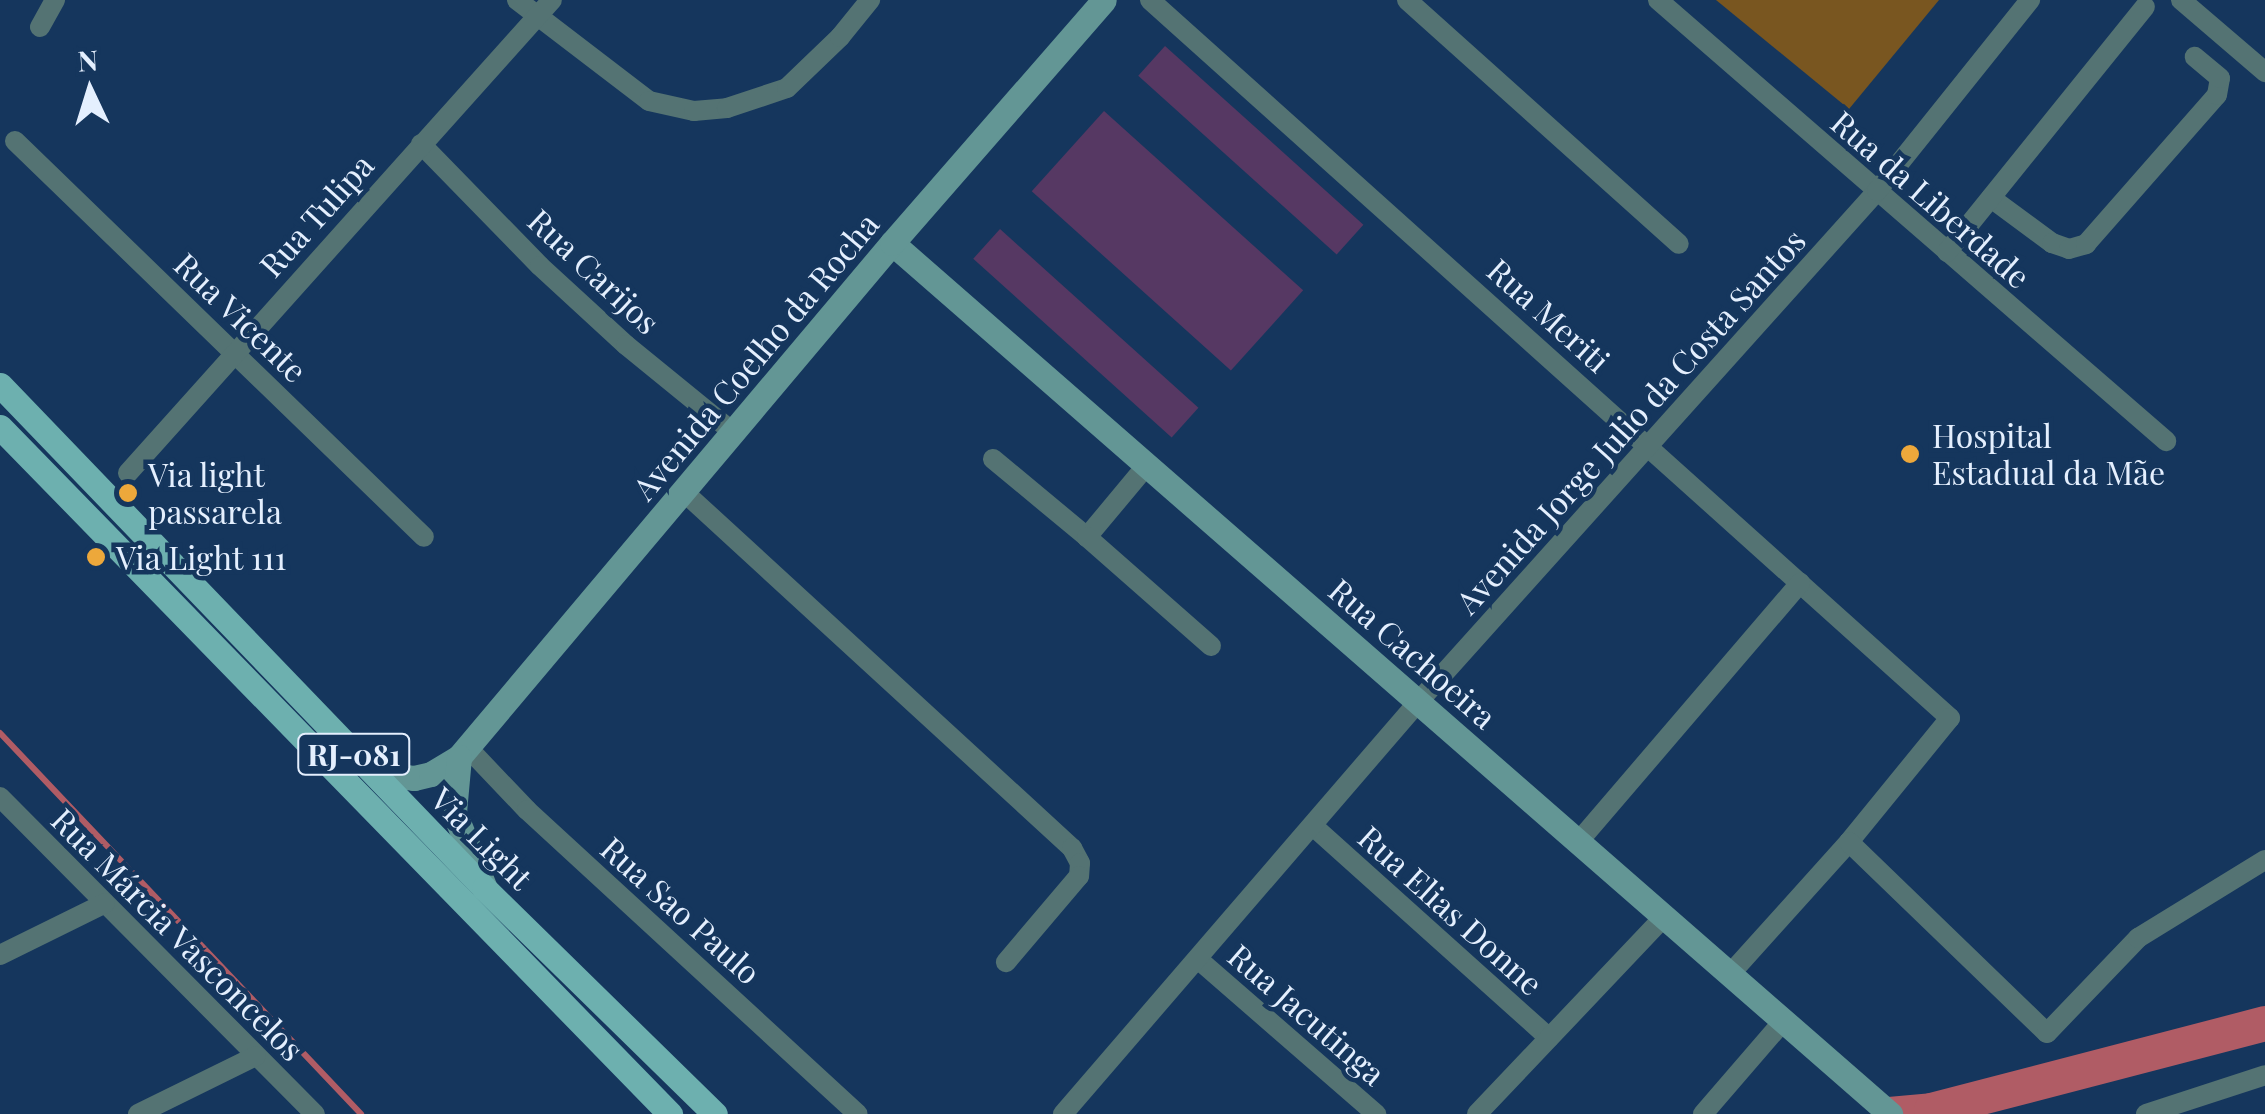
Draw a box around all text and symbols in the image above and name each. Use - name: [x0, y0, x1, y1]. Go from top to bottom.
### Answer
- north arrow: [40, 40, 140, 140]
- text: N: [76, 40, 99, 79]
- street label: Rua da Liberdade: [1824, 102, 2038, 296]
- street label: Rua Tulipa: [251, 145, 381, 285]
- street label: Rua Carijos: [521, 201, 667, 341]
- street label: Avenida Coelho da Rocha: [624, 205, 886, 507]
- street label: Avenida Jorge Julio da Costa Santos: [1447, 221, 1813, 621]
- street label: Rua Vicente: [166, 244, 316, 390]
- street label: Rua Meriti: [1480, 250, 1618, 380]
- place label: Hospital Estadual da Mãe: [1932, 417, 2166, 492]
- marker: Hospital Estadual da Mãe: [1897, 441, 1923, 467]
- place label: Via light passarela: [148, 456, 282, 531]
- marker: Via light passarela: [117, 482, 139, 504]
- place label: Via Light 111: [116, 538, 287, 576]
- marker: Via Light 111: [85, 546, 107, 568]
- street label: Rua Cachoeira: [1322, 570, 1504, 736]
- road number: RJ-081: [296, 729, 412, 779]
- street label: Via Light: [423, 779, 541, 897]
- street label: Rua Márcia Vasconcelos: [43, 799, 313, 1069]
- street label: Rua Elias Donne: [1351, 817, 1551, 1003]
- street label: Rua Sao Paulo: [593, 828, 769, 992]
- street label: Rua Jacutinga: [1221, 936, 1393, 1092]

